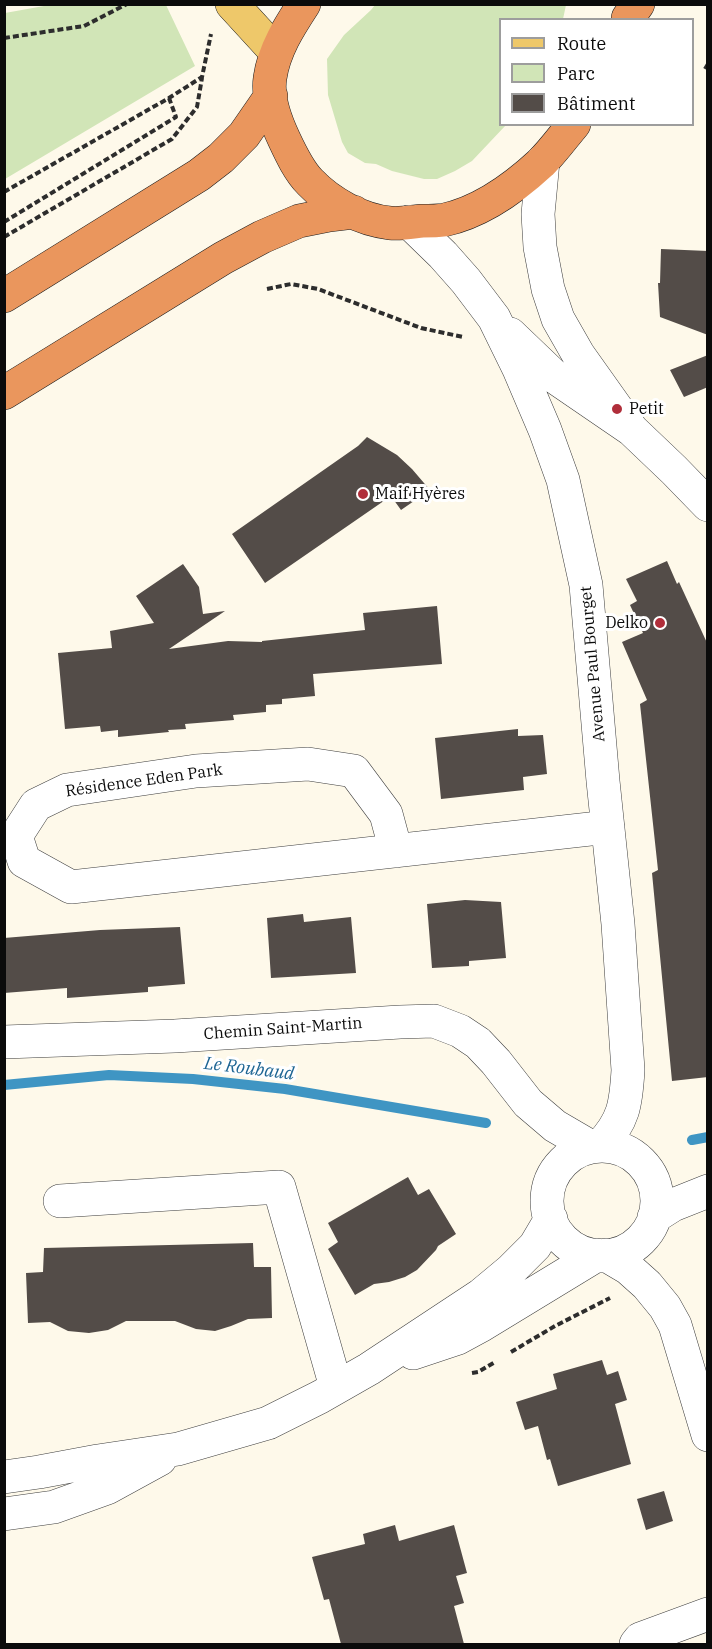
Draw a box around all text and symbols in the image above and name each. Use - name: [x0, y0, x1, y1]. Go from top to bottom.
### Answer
- legend: [499, 18, 694, 126]
- text: Route: [557, 32, 606, 55]
- text: Parc: [557, 62, 595, 85]
- text: Bâtiment: [557, 92, 635, 115]
- place label: Petit: [629, 399, 664, 419]
- marker: Petit: [610, 402, 624, 416]
- place label: Maif Hyères: [375, 484, 465, 504]
- marker: Maif Hyères: [356, 487, 370, 501]
- street label: Avenue Paul Bourget: [577, 585, 609, 743]
- place label: Delko: [605, 613, 648, 633]
- marker: Delko: [653, 616, 667, 630]
- street label: Résidence Eden Park: [64, 760, 224, 802]
- street label: Chemin Saint-Martin: [203, 1014, 363, 1044]
- water label: Le Roubaud: [203, 1053, 295, 1085]

